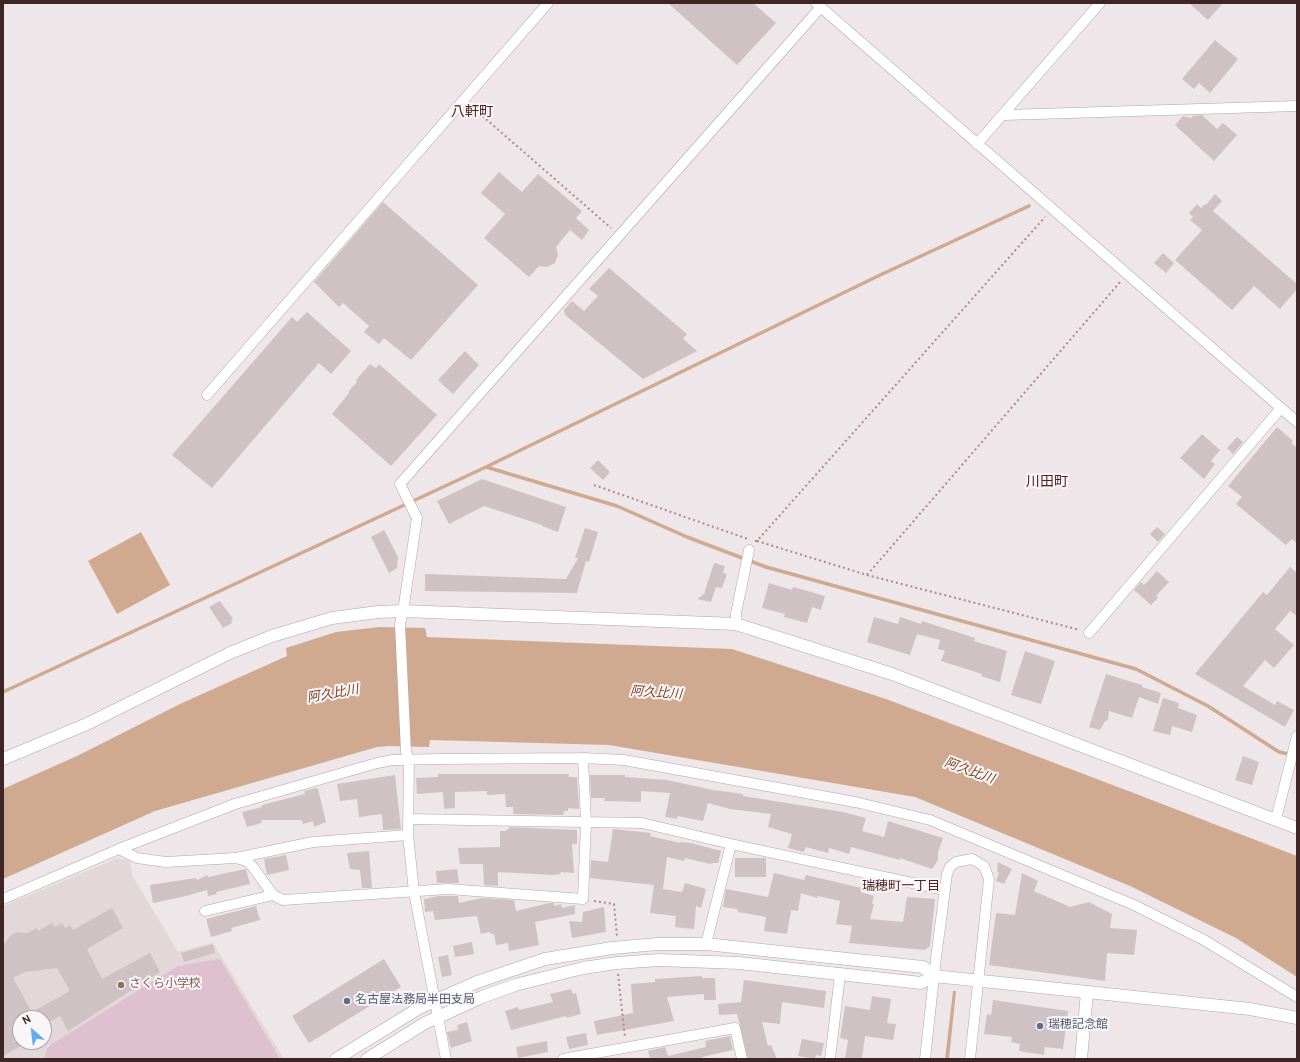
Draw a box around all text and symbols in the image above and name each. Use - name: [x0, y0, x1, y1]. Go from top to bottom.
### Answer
- district label: 八軒町: [451, 105, 493, 121]
- district label: 川田町: [1026, 475, 1068, 491]
- water label: 阿久比川: [306, 683, 360, 707]
- water label: 阿久比川: [630, 684, 682, 704]
- water label: 阿久比川: [942, 756, 996, 788]
- district label: 瑞穂町一丁目: [862, 879, 940, 895]
- place label: さくら小学校: [129, 978, 201, 992]
- marker: さくら小学校: [116, 980, 126, 990]
- place label: 名古屋法務局半田支局: [355, 994, 475, 1008]
- marker: 名古屋法務局半田支局: [342, 996, 352, 1006]
- north arrow: [12, 1010, 52, 1050]
- text: N: [20, 1012, 34, 1028]
- place label: 瑞穂記念館: [1048, 1019, 1108, 1033]
- marker: 瑞穂記念館: [1035, 1021, 1045, 1031]

